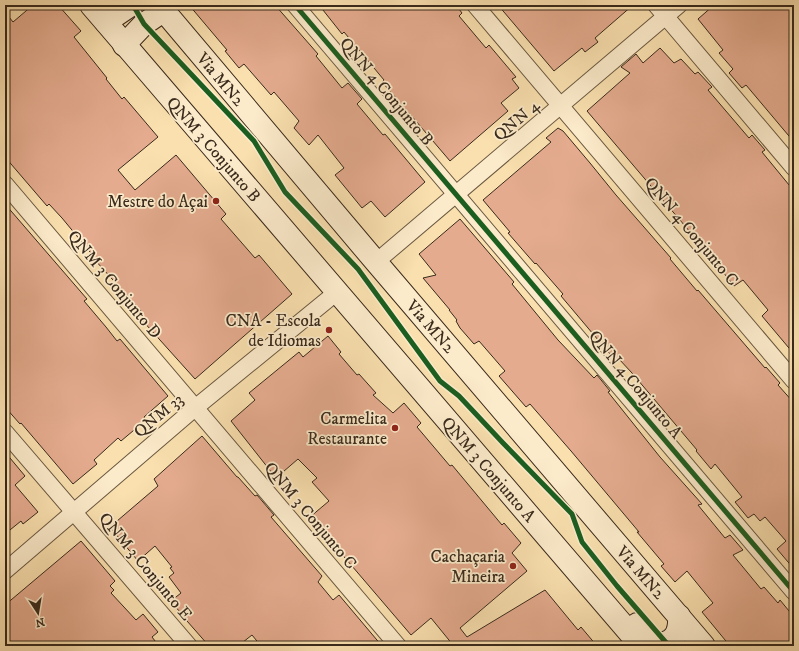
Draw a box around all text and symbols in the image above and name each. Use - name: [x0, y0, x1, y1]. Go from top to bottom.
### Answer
- street label: QNN 4 Conjunto B: [334, 33, 438, 150]
- street label: Via MN2: [191, 47, 250, 112]
- street label: QNM 3 Conjunto B: [161, 92, 265, 207]
- street label: QNN 4: [489, 94, 545, 146]
- street label: QNN 4 Conjunto C: [639, 173, 743, 291]
- place label: Mestre do Açai: [107, 191, 208, 213]
- marker: Mestre do Açai: [211, 196, 221, 206]
- street label: QNM 3 Conjunto D: [62, 226, 166, 343]
- street label: Via MN2: [400, 295, 460, 358]
- place label: CNA - Escola de Idiomas: [226, 310, 322, 352]
- marker: CNA - Escola de Idiomas: [324, 325, 334, 335]
- street label: QNN 4 Conjunto A: [583, 326, 687, 444]
- street label: QNM 33: [129, 389, 188, 443]
- place label: Carmelita Restaurante: [307, 408, 388, 450]
- street label: QNM 3 Conjunto A: [436, 412, 540, 527]
- marker: Carmelita Restaurante: [390, 423, 400, 433]
- street label: QNM 3 Conjunto C: [259, 457, 362, 574]
- street label: QNM 3 Conjunto E: [94, 508, 197, 625]
- street label: Via MN2: [610, 541, 670, 604]
- place label: Cachaçaria Mineira: [431, 546, 506, 588]
- marker: Cachaçaria Mineira: [508, 561, 518, 571]
- north arrow: [18, 593, 58, 633]
- text: N: [34, 614, 46, 630]

